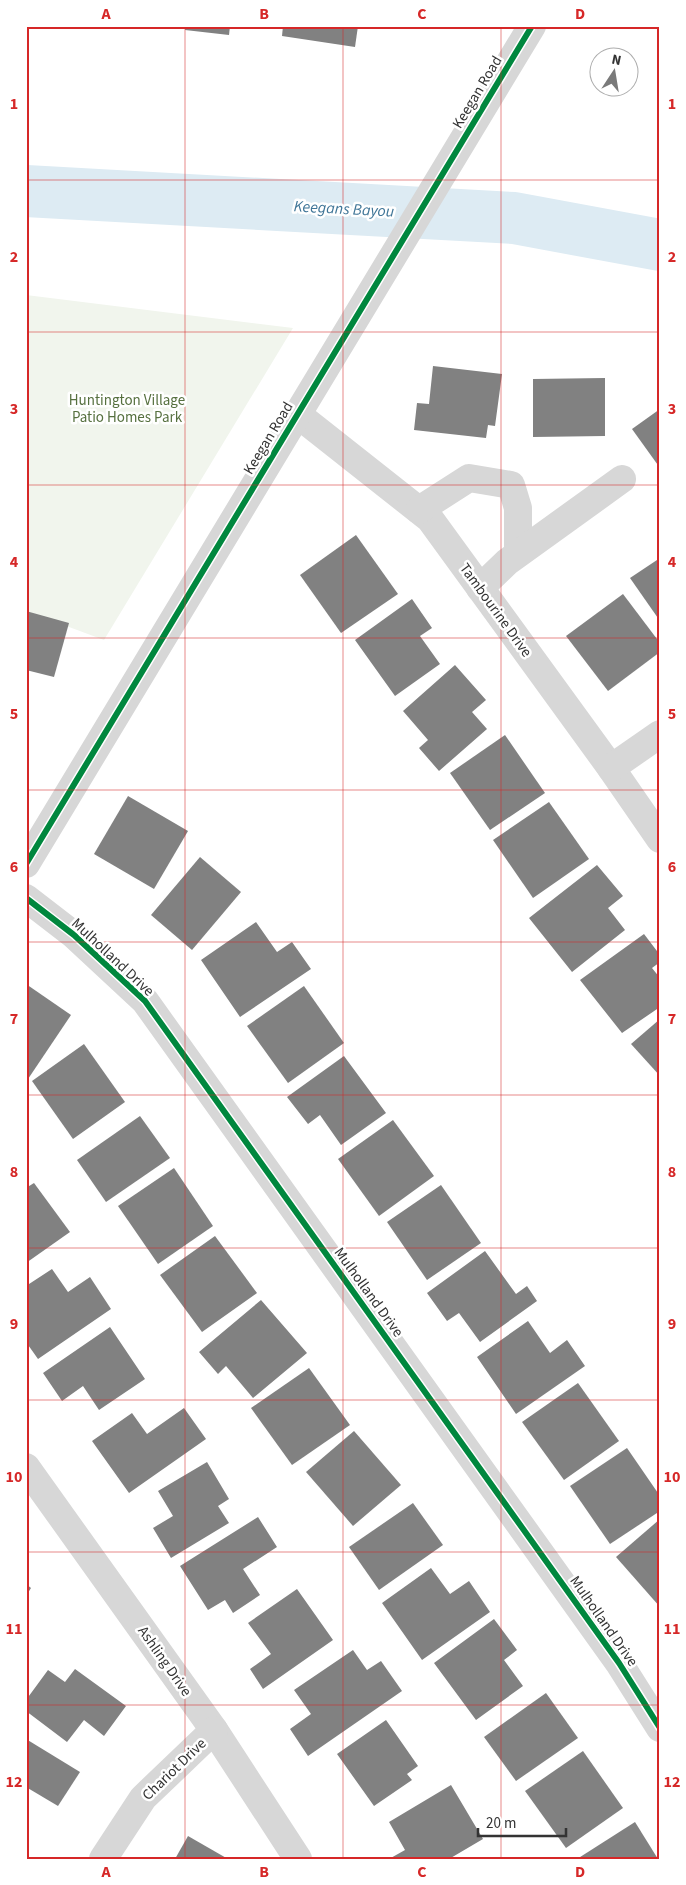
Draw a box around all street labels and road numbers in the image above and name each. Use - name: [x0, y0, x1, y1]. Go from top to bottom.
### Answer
- street label: Keegan Road: [447, 52, 507, 133]
- street label: Keegan Road: [238, 398, 298, 479]
- street label: Tambourine Drive: [454, 559, 537, 662]
- street label: Mulholland Drive: [67, 913, 159, 1001]
- street label: Mulholland Drive: [329, 1243, 408, 1342]
- street label: Mulholland Drive: [564, 1572, 643, 1671]
- street label: Ashling Drive: [133, 1622, 197, 1701]
- street label: Chariot Drive: [138, 1733, 211, 1805]

